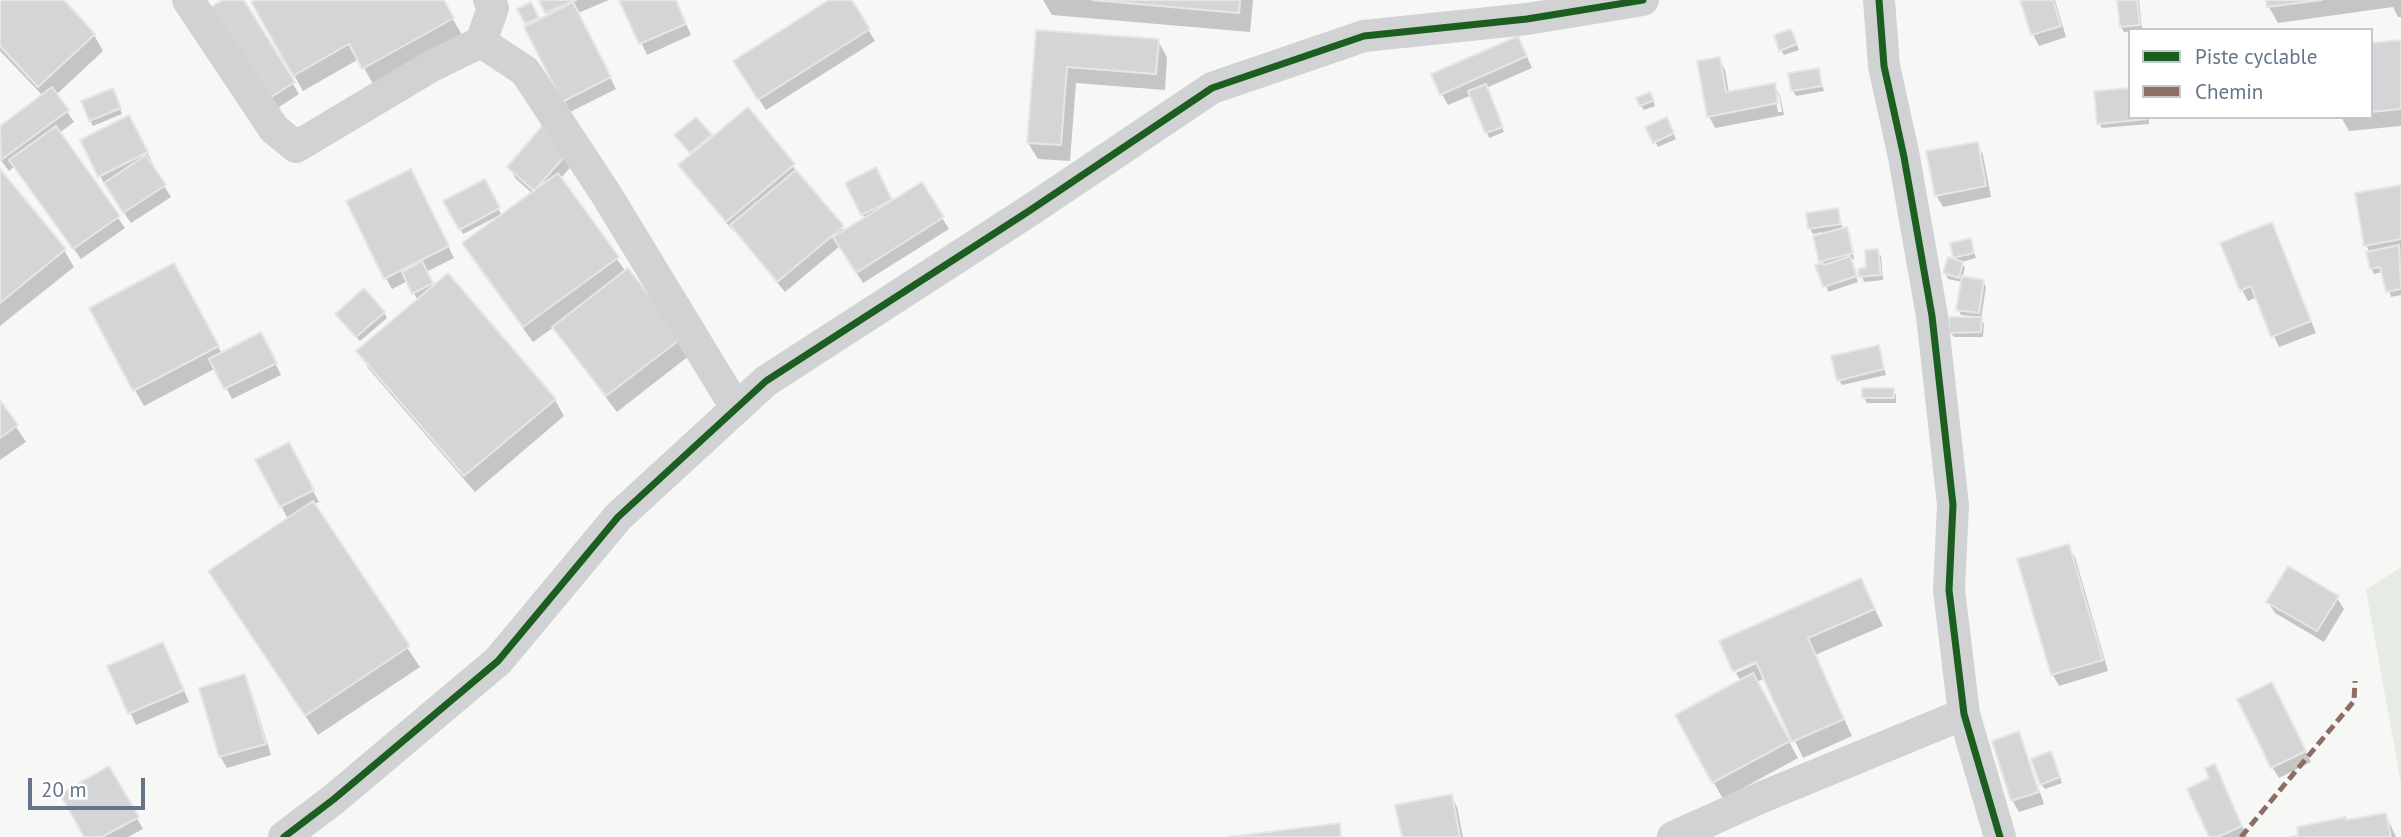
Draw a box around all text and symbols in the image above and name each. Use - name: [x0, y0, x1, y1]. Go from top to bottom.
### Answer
- legend: [2128, 28, 2373, 119]
- text: Piste cyclable: [2195, 43, 2317, 70]
- text: Chemin: [2195, 78, 2263, 105]
- scale bar: [32, 764, 149, 808]
- text: 20 m: [41, 776, 87, 803]

